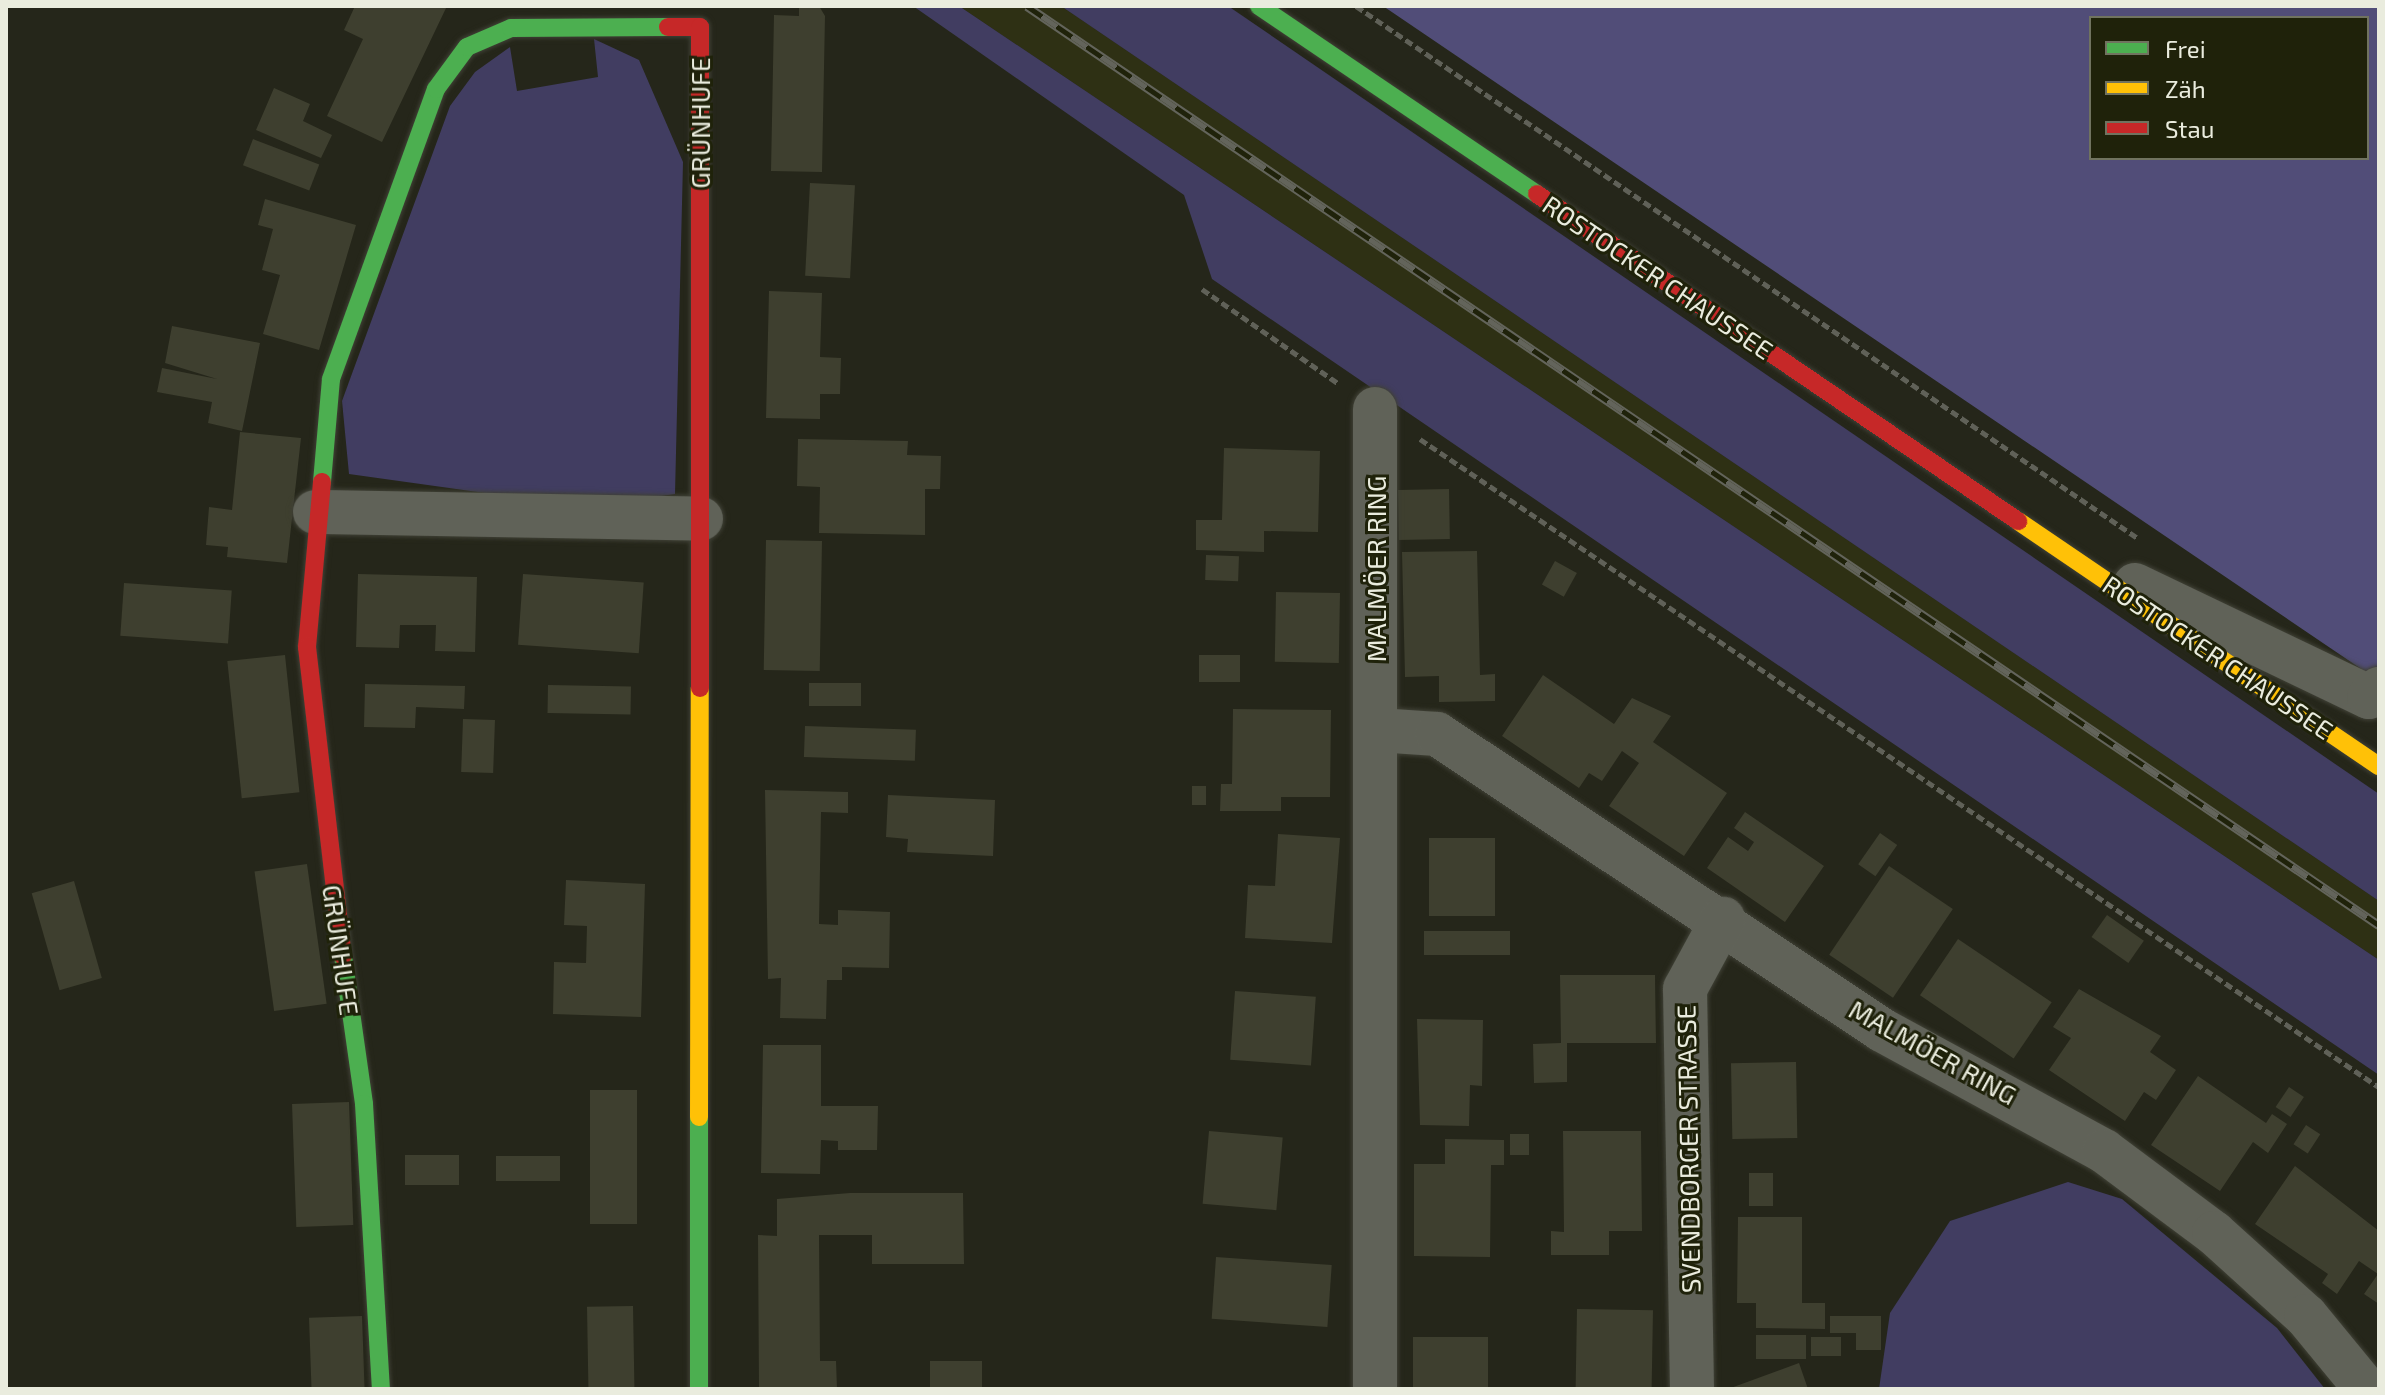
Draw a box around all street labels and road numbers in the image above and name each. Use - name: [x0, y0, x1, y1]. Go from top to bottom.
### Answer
- street label: GRÜNHUFE: [684, 57, 716, 189]
- street label: ROSTOCKER CHAUSSEE: [1537, 188, 1779, 366]
- street label: MALMÖER RING: [1360, 476, 1392, 662]
- street label: ROSTOCKER CHAUSSEE: [2097, 568, 2339, 746]
- street label: GRÜNHUFE: [316, 883, 366, 1017]
- street label: MALMÖER RING: [1844, 993, 2022, 1111]
- street label: SVENDBORGER STRASSE: [1670, 1004, 1706, 1294]

